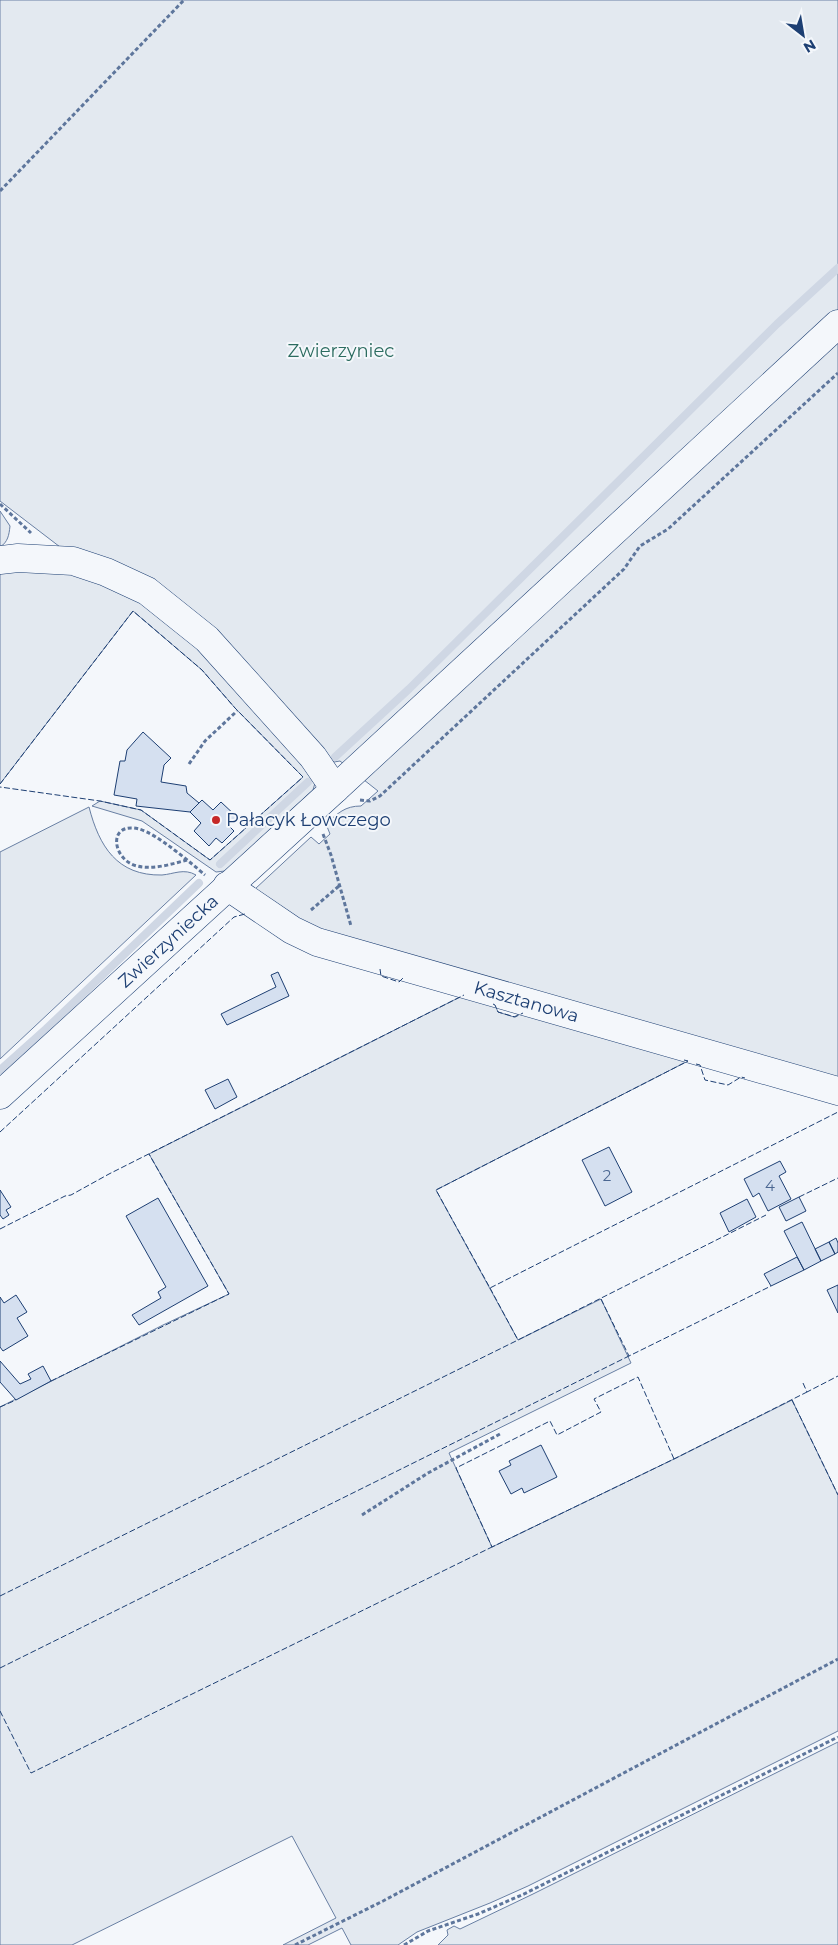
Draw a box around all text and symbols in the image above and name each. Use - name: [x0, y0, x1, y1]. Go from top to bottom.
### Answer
- north arrow: [778, 10, 828, 60]
- text: N: [800, 36, 819, 57]
- park label: Zwierzyniec: [288, 340, 394, 362]
- place label: Pałacyk Łowczego: [226, 809, 391, 831]
- marker: Pałacyk Łowczego: [210, 814, 222, 826]
- street label: Zwierzyniecka: [114, 890, 223, 993]
- street label: Kasztanowa: [471, 976, 581, 1027]
- house number: 2: [603, 1166, 611, 1185]
- house number: 4: [765, 1176, 775, 1195]

